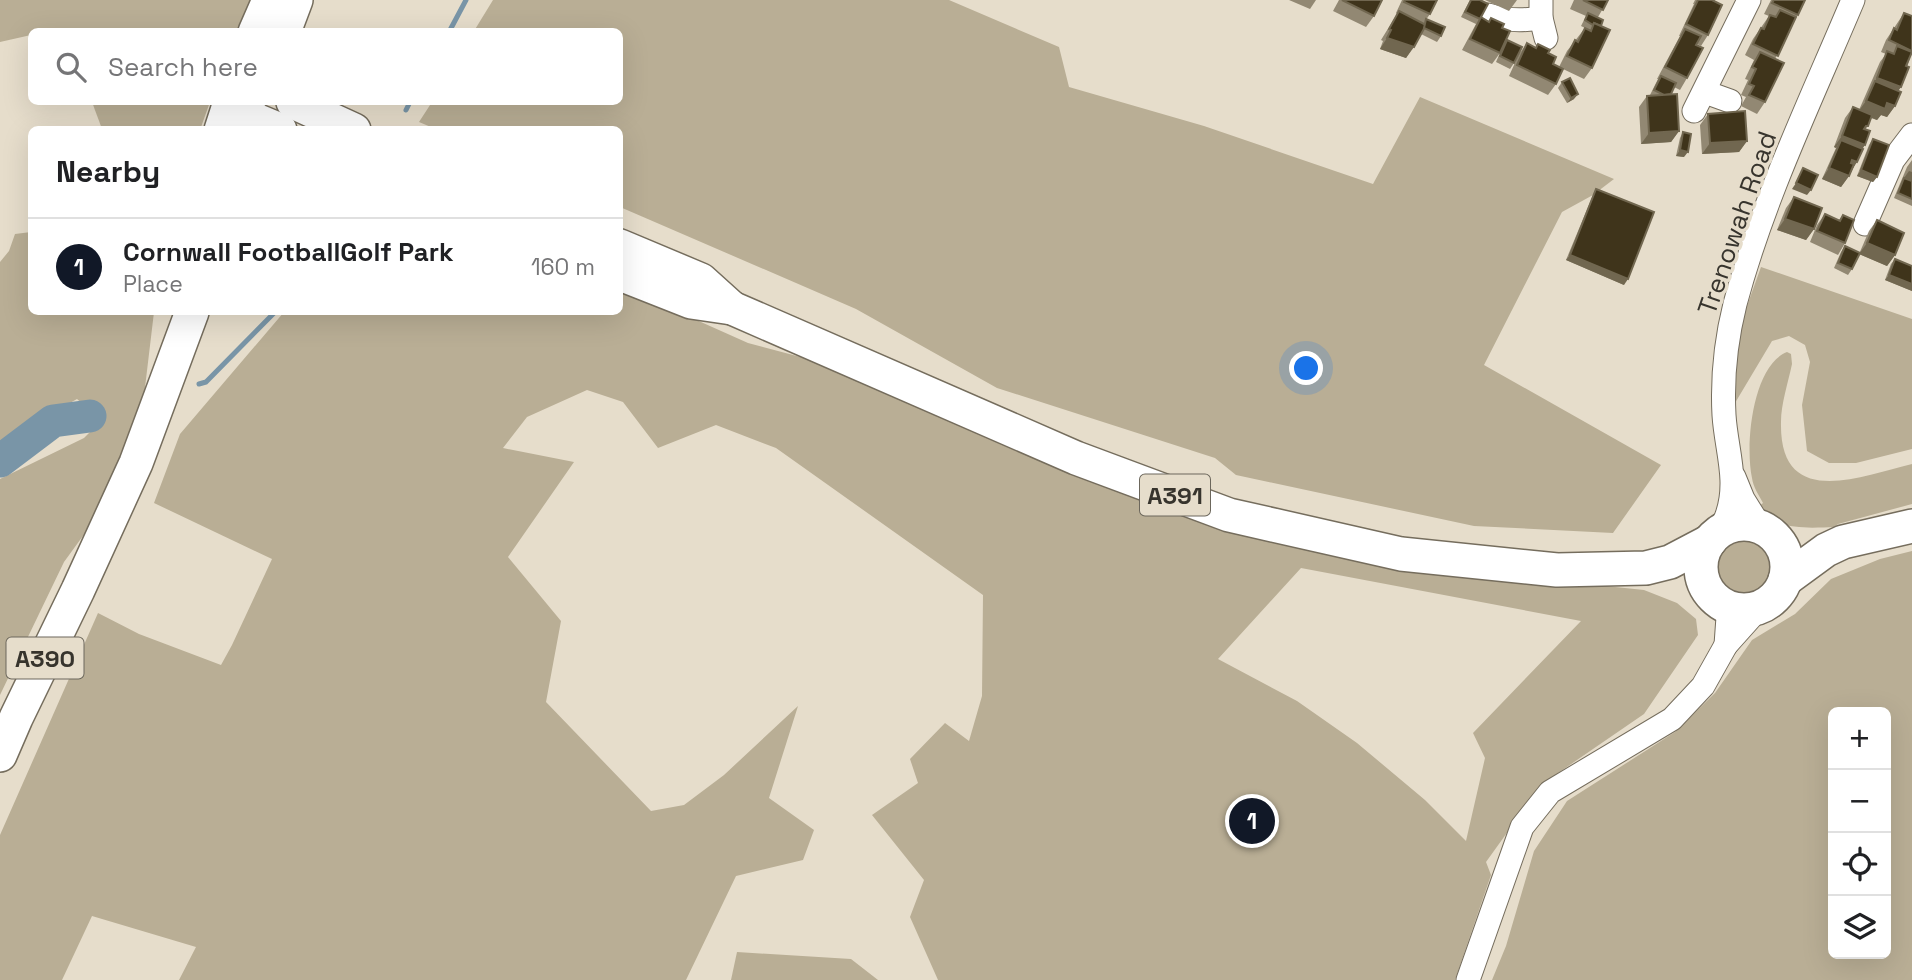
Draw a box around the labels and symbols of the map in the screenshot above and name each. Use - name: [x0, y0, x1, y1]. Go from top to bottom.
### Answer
- street label: Trenowah Road: [1690, 127, 1784, 319]
- your location: [1289, 351, 1323, 385]
- road number: A391: [1140, 474, 1210, 516]
- road number: A390: [7, 638, 84, 678]
- pin: 1: [1229, 795, 1275, 847]

